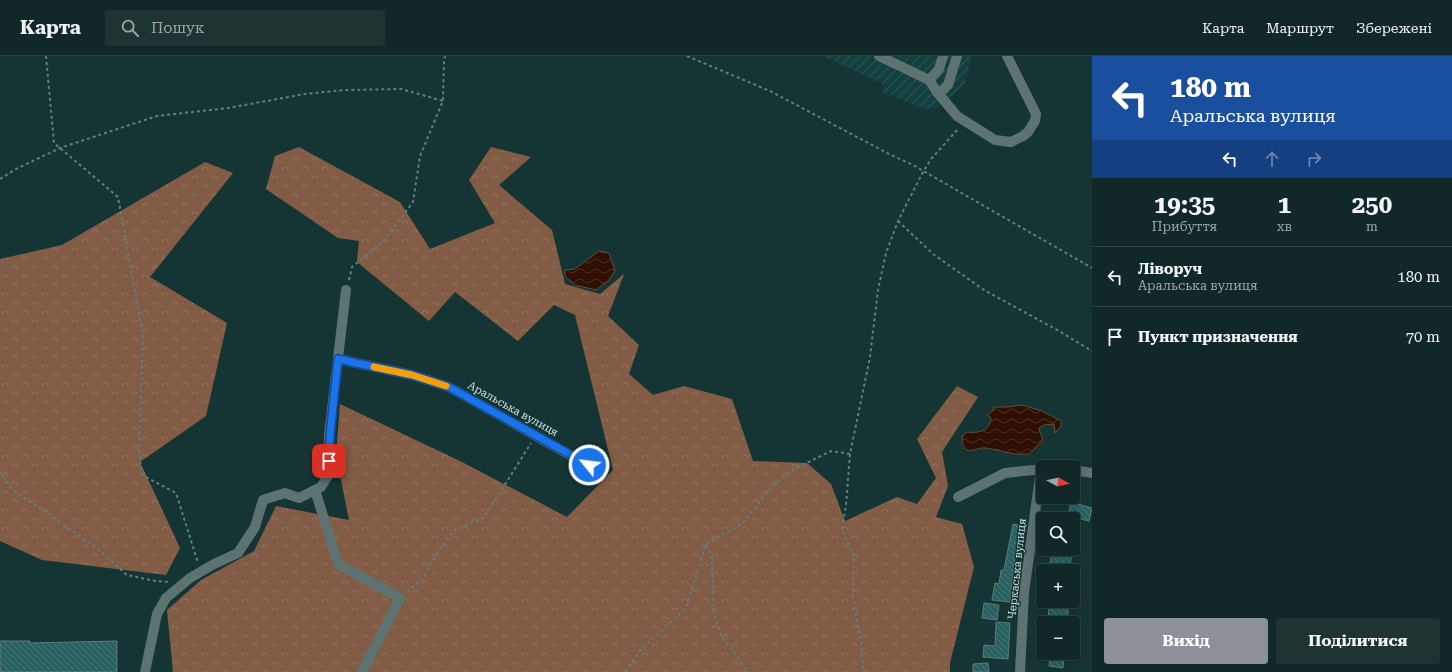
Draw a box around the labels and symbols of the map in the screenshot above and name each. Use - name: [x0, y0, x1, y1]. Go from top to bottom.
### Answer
- street label: Аральська вулиця: [466, 379, 560, 439]
- pin: [312, 444, 346, 478]
- position arrow: [568, 444, 610, 486]
- north arrow: [1036, 460, 1080, 504]
- street label: Черкаська вулиця: [1005, 518, 1029, 620]

